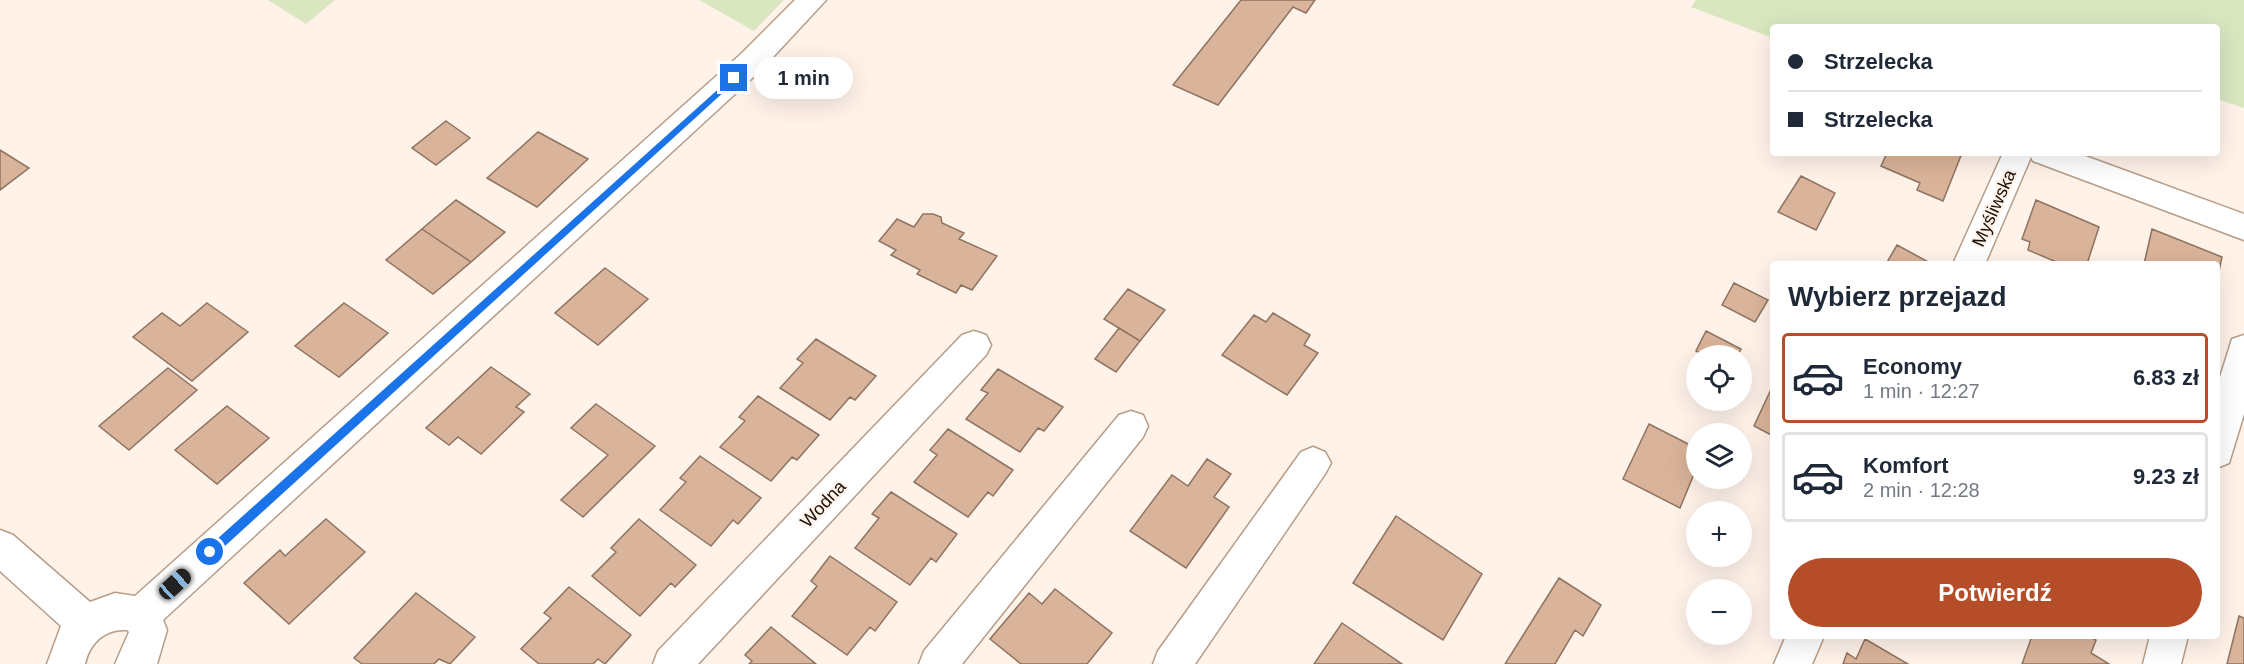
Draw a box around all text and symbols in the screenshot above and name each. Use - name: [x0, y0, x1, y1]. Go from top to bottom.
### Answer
- text: Strzelecka: [1824, 49, 1933, 74]
- callout: 1 min: [755, 57, 854, 99]
- route end: [720, 64, 747, 91]
- text: 1 min: [777, 67, 830, 89]
- text: Strzelecka: [1824, 107, 1933, 132]
- street label: Myśliwska: [1968, 166, 2020, 250]
- text: Wybierz przejazd: [1788, 282, 2007, 312]
- map controls: [1686, 345, 1752, 645]
- button: locate: [1686, 345, 1752, 411]
- icon: car: [1791, 351, 1845, 405]
- text: Economy: [1863, 354, 1962, 379]
- text: 6.83 zł: [2133, 365, 2199, 390]
- text: 1 min · 12:27: [1863, 380, 1980, 402]
- button: layers: [1686, 423, 1752, 489]
- icon: car: [1791, 450, 1845, 504]
- text: Komfort: [1863, 453, 1949, 478]
- text: 9.23 zł: [2133, 464, 2199, 489]
- street label: Wodna: [796, 476, 850, 532]
- text: 2 min · 12:28: [1863, 479, 1980, 501]
- button: +: [1686, 501, 1752, 567]
- route start: [196, 538, 223, 565]
- button: Potwierdź: [1788, 558, 2202, 627]
- car: [156, 565, 194, 603]
- button: −: [1686, 579, 1752, 645]

